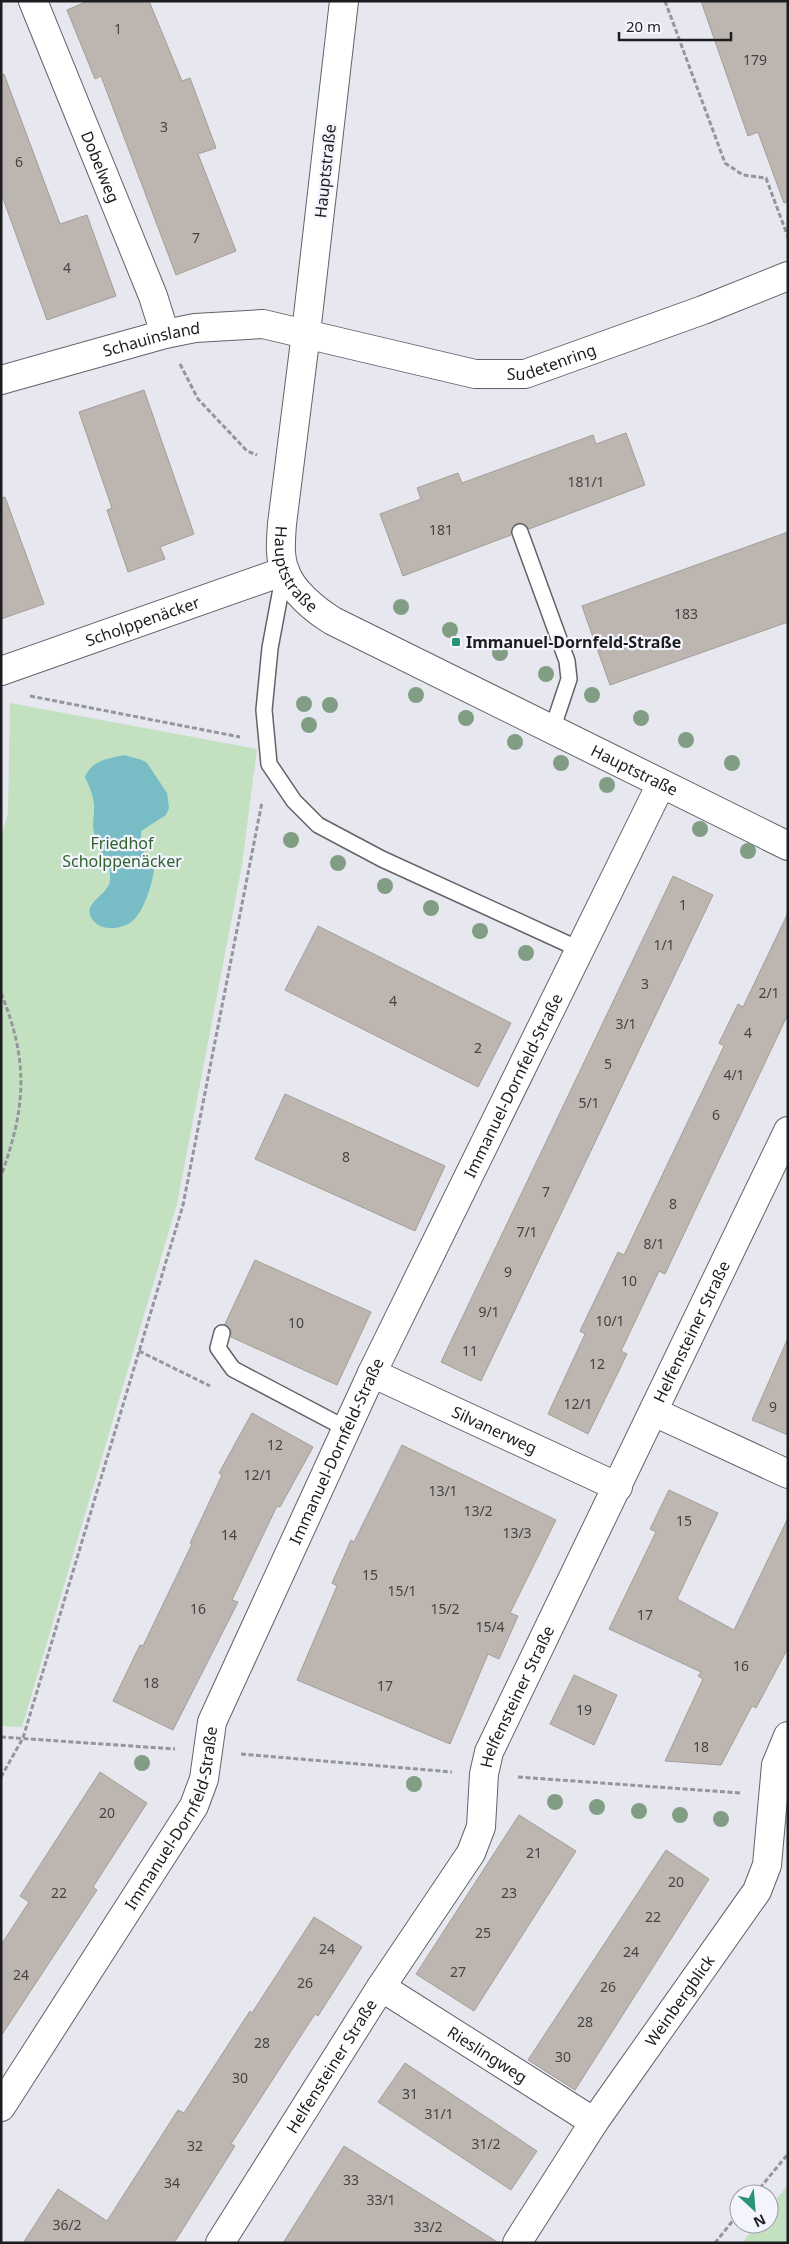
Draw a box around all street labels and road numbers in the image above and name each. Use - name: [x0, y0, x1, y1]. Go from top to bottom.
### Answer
- street label: Hauptstraße: [309, 123, 341, 219]
- street label: Dobelweg: [76, 128, 125, 206]
- street label: Schauinsland: [100, 317, 201, 362]
- street label: Sudetenring: [507, 338, 599, 385]
- street label: Hauptstraße: [270, 525, 323, 617]
- street label: Scholppenäcker: [82, 591, 203, 651]
- street label: Hauptstraße: [587, 739, 682, 801]
- street label: Immanuel-Dornfeld-Straße: [458, 990, 568, 1182]
- street label: Helfensteiner Straße: [648, 1257, 735, 1406]
- street label: Immanuel-Dornfeld-Straße: [284, 1354, 389, 1548]
- street label: Silvanerweg: [448, 1401, 540, 1459]
- street label: Helfensteiner Straße: [475, 1622, 559, 1770]
- street label: Immanuel-Dornfeld-Straße: [119, 1725, 222, 1914]
- street label: Weinbergblick: [640, 1950, 720, 2051]
- street label: Helfensteiner Straße: [281, 1995, 382, 2137]
- street label: Rieslingweg: [443, 2021, 531, 2088]

